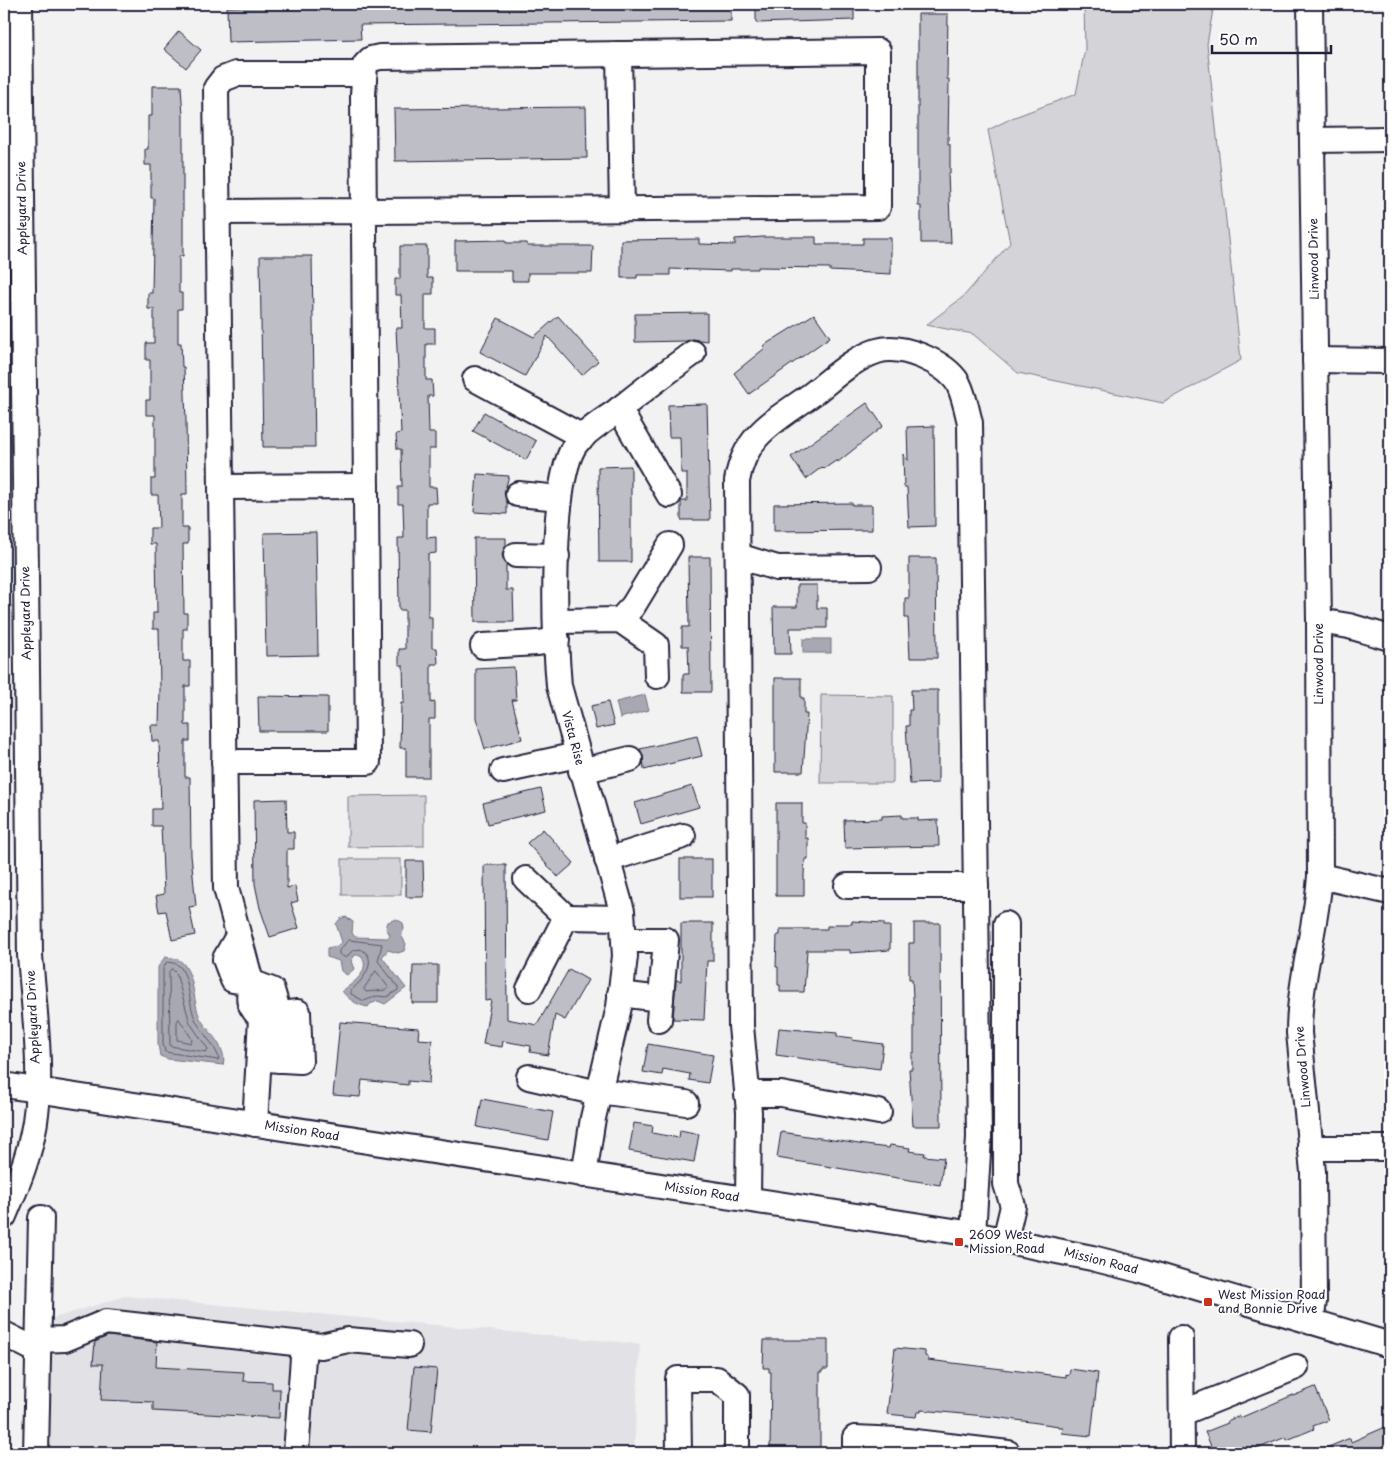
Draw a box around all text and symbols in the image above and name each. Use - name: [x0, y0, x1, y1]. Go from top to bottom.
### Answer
- scale bar: [1212, 22, 1330, 54]
- text: 50 m: [1219, 27, 1258, 50]
- street label: Appleyard Drive: [11, 160, 31, 255]
- street label: Linwood Drive: [1303, 218, 1323, 300]
- street label: Appleyard Drive: [15, 565, 35, 660]
- street label: Linwood Drive: [1309, 623, 1327, 705]
- street label: Vista Rise: [558, 709, 590, 767]
- street label: Appleyard Drive: [21, 969, 43, 1064]
- street label: Linwood Drive: [1289, 1026, 1315, 1109]
- street label: Mission Road: [263, 1115, 341, 1145]
- street label: Mission Road: [663, 1176, 741, 1206]
- place label: 2609 West Mission Road: [969, 1225, 1045, 1257]
- marker: 2609 West Mission Road: [953, 1236, 965, 1248]
- street label: Mission Road: [1062, 1242, 1140, 1278]
- place label: West Mission Road and Bonnie Drive: [1218, 1285, 1326, 1317]
- marker: West Mission Road and Bonnie Drive: [1202, 1296, 1214, 1308]

